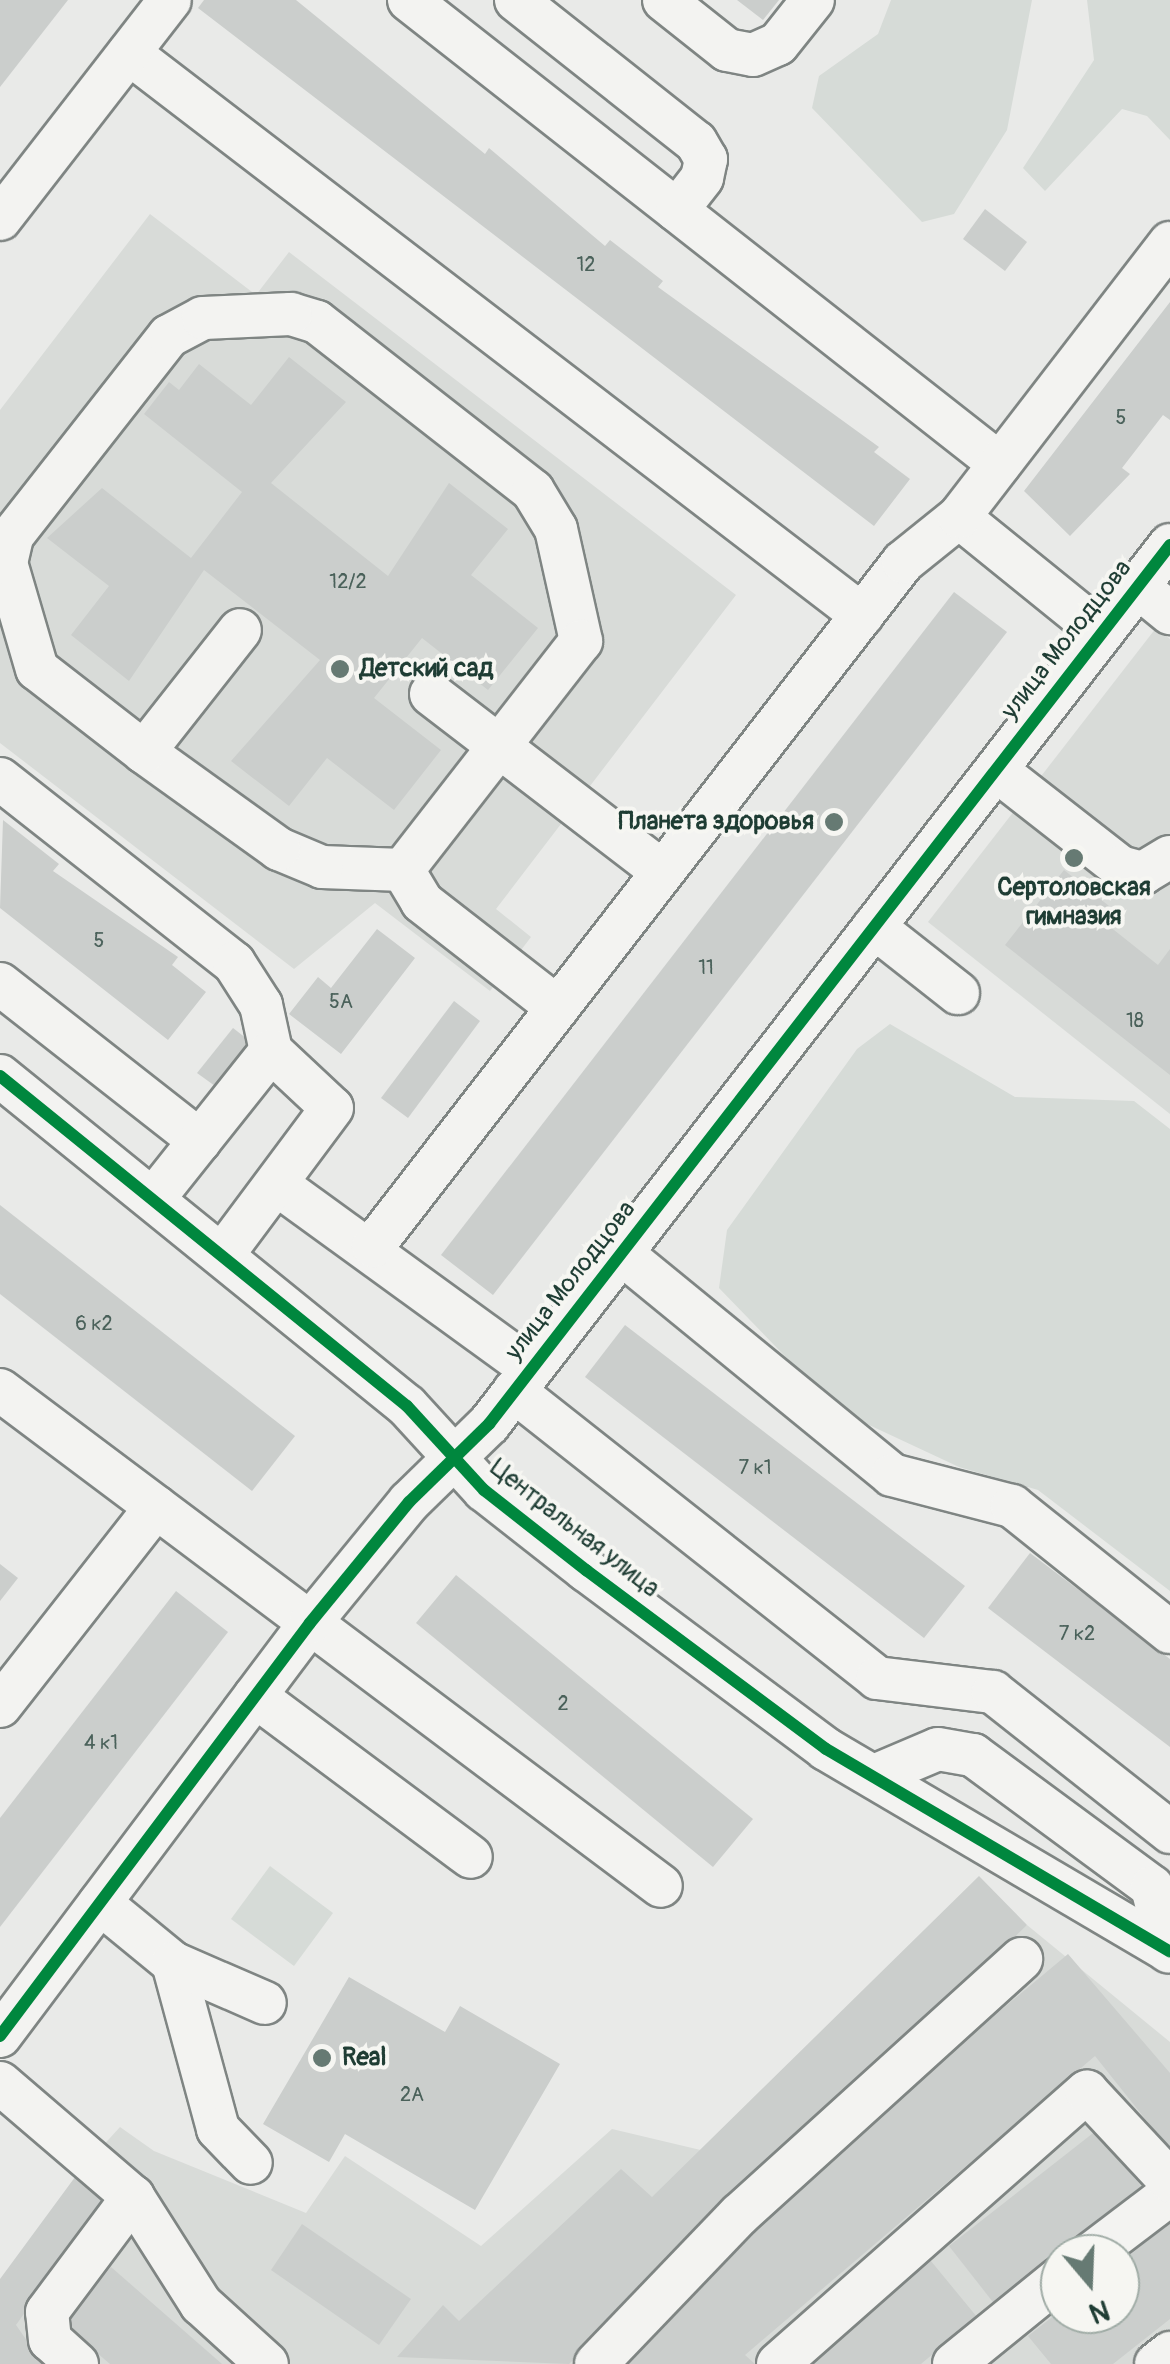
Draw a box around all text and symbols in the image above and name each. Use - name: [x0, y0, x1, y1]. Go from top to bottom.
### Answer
- house number: 12: [577, 252, 595, 276]
- house number: 5: [1116, 405, 1126, 429]
- street label: улица Молодцова: [996, 554, 1138, 726]
- house number: 12/2: [329, 569, 367, 593]
- place label: Детский сад: [360, 654, 493, 684]
- marker: Детский сад: [329, 658, 351, 680]
- place label: Планета здоровья: [619, 807, 814, 837]
- marker: Планета здоровья: [823, 811, 845, 833]
- marker: Сертоловская гимназия: [1063, 847, 1085, 869]
- place label: Сертоловская гимназия: [997, 874, 1151, 933]
- house number: 5: [94, 928, 104, 952]
- house number: 11: [698, 955, 714, 979]
- house number: 5А: [329, 989, 353, 1013]
- house number: 18: [1126, 1008, 1144, 1032]
- street label: улица Молодцова: [500, 1195, 642, 1367]
- house number: 6 к2: [75, 1311, 113, 1335]
- street label: Центральная улица: [483, 1454, 665, 1604]
- house number: 7 к1: [738, 1455, 772, 1479]
- house number: 7 к2: [1059, 1621, 1095, 1645]
- house number: 2: [557, 1691, 569, 1715]
- house number: 4 к1: [84, 1730, 118, 1754]
- place label: Real: [342, 2043, 386, 2073]
- marker: Real: [311, 2047, 333, 2069]
- house number: 2А: [400, 2082, 424, 2106]
- north arrow: [1040, 2234, 1140, 2334]
- text: N: [1085, 2291, 1114, 2331]

